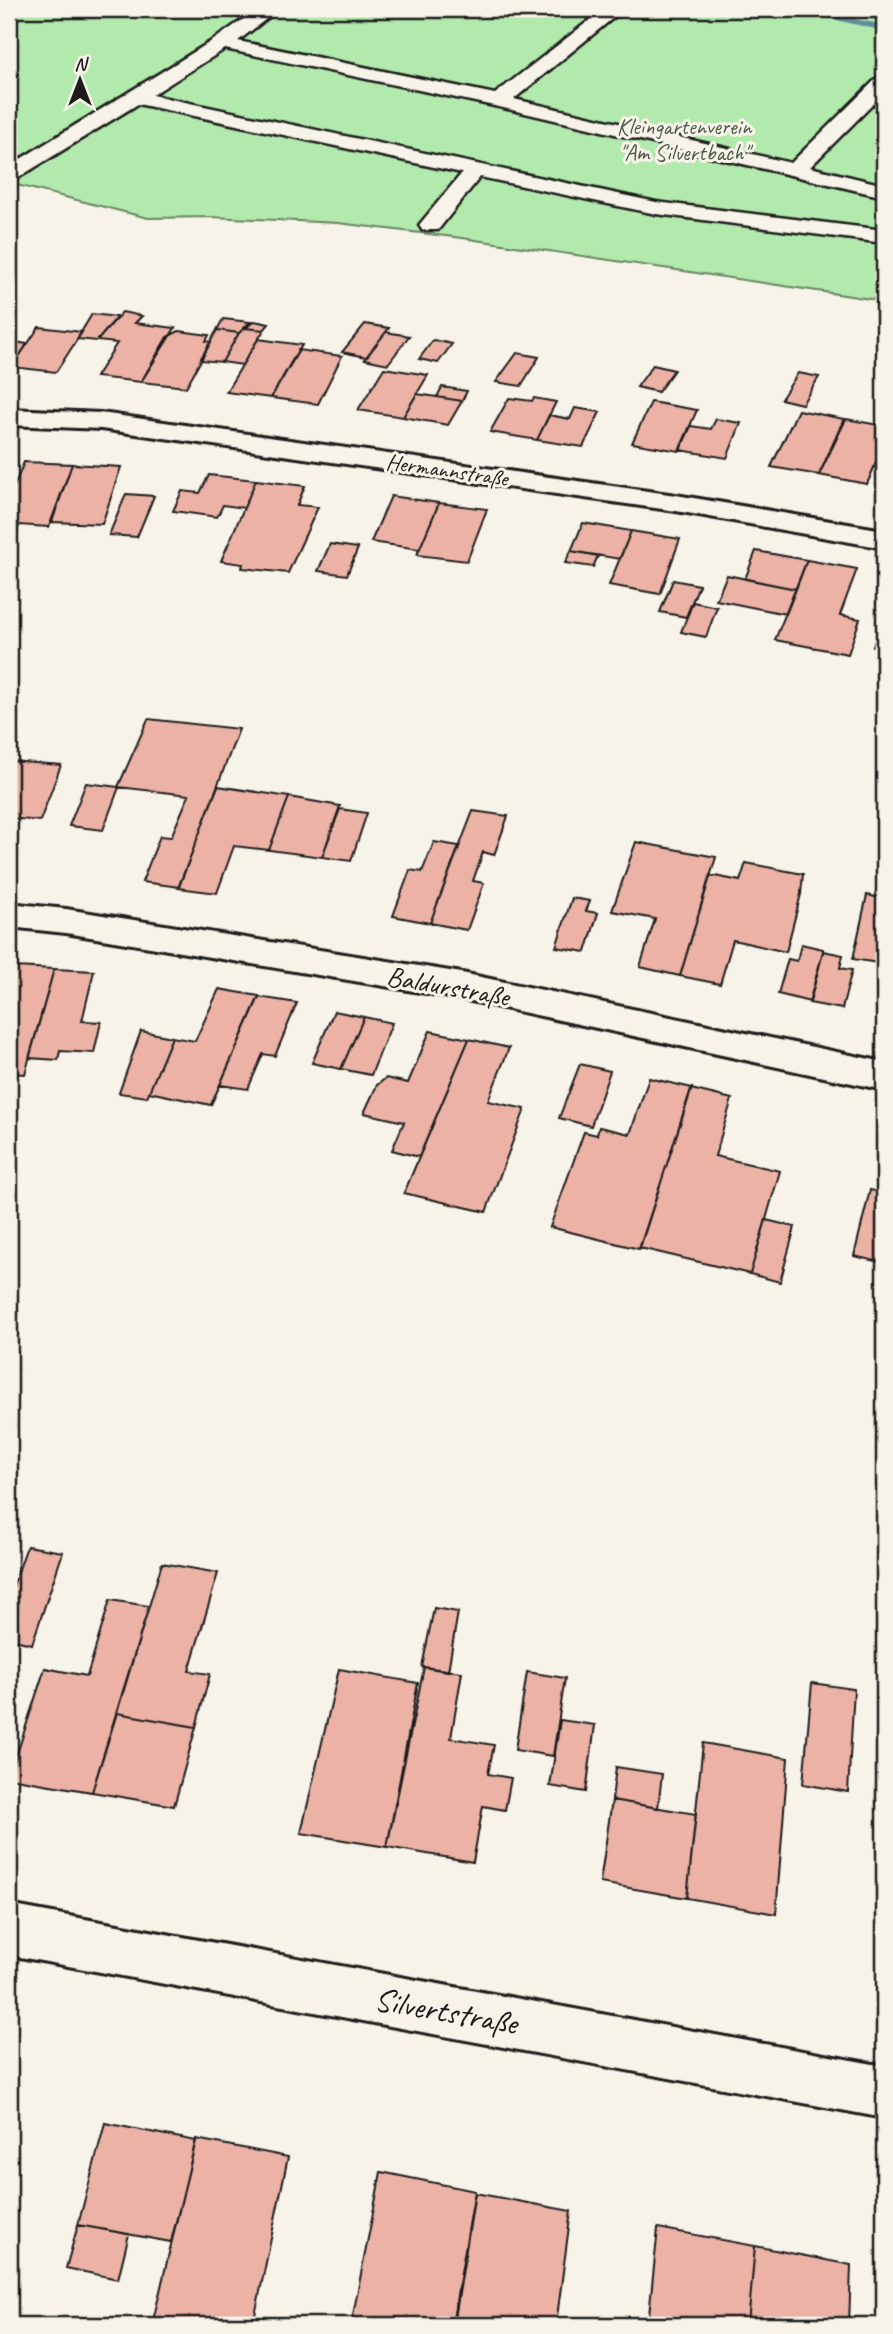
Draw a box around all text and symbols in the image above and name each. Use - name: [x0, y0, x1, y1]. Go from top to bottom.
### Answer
- north arrow: [46, 46, 116, 116]
- text: N: [74, 52, 89, 76]
- park label: Kleingartenverein "Am Silvertbach": [617, 112, 753, 167]
- street label: Hermannstraße: [384, 447, 511, 493]
- street label: Baldurstraße: [384, 958, 514, 1014]
- street label: Silvertstraße: [371, 1978, 523, 2045]

